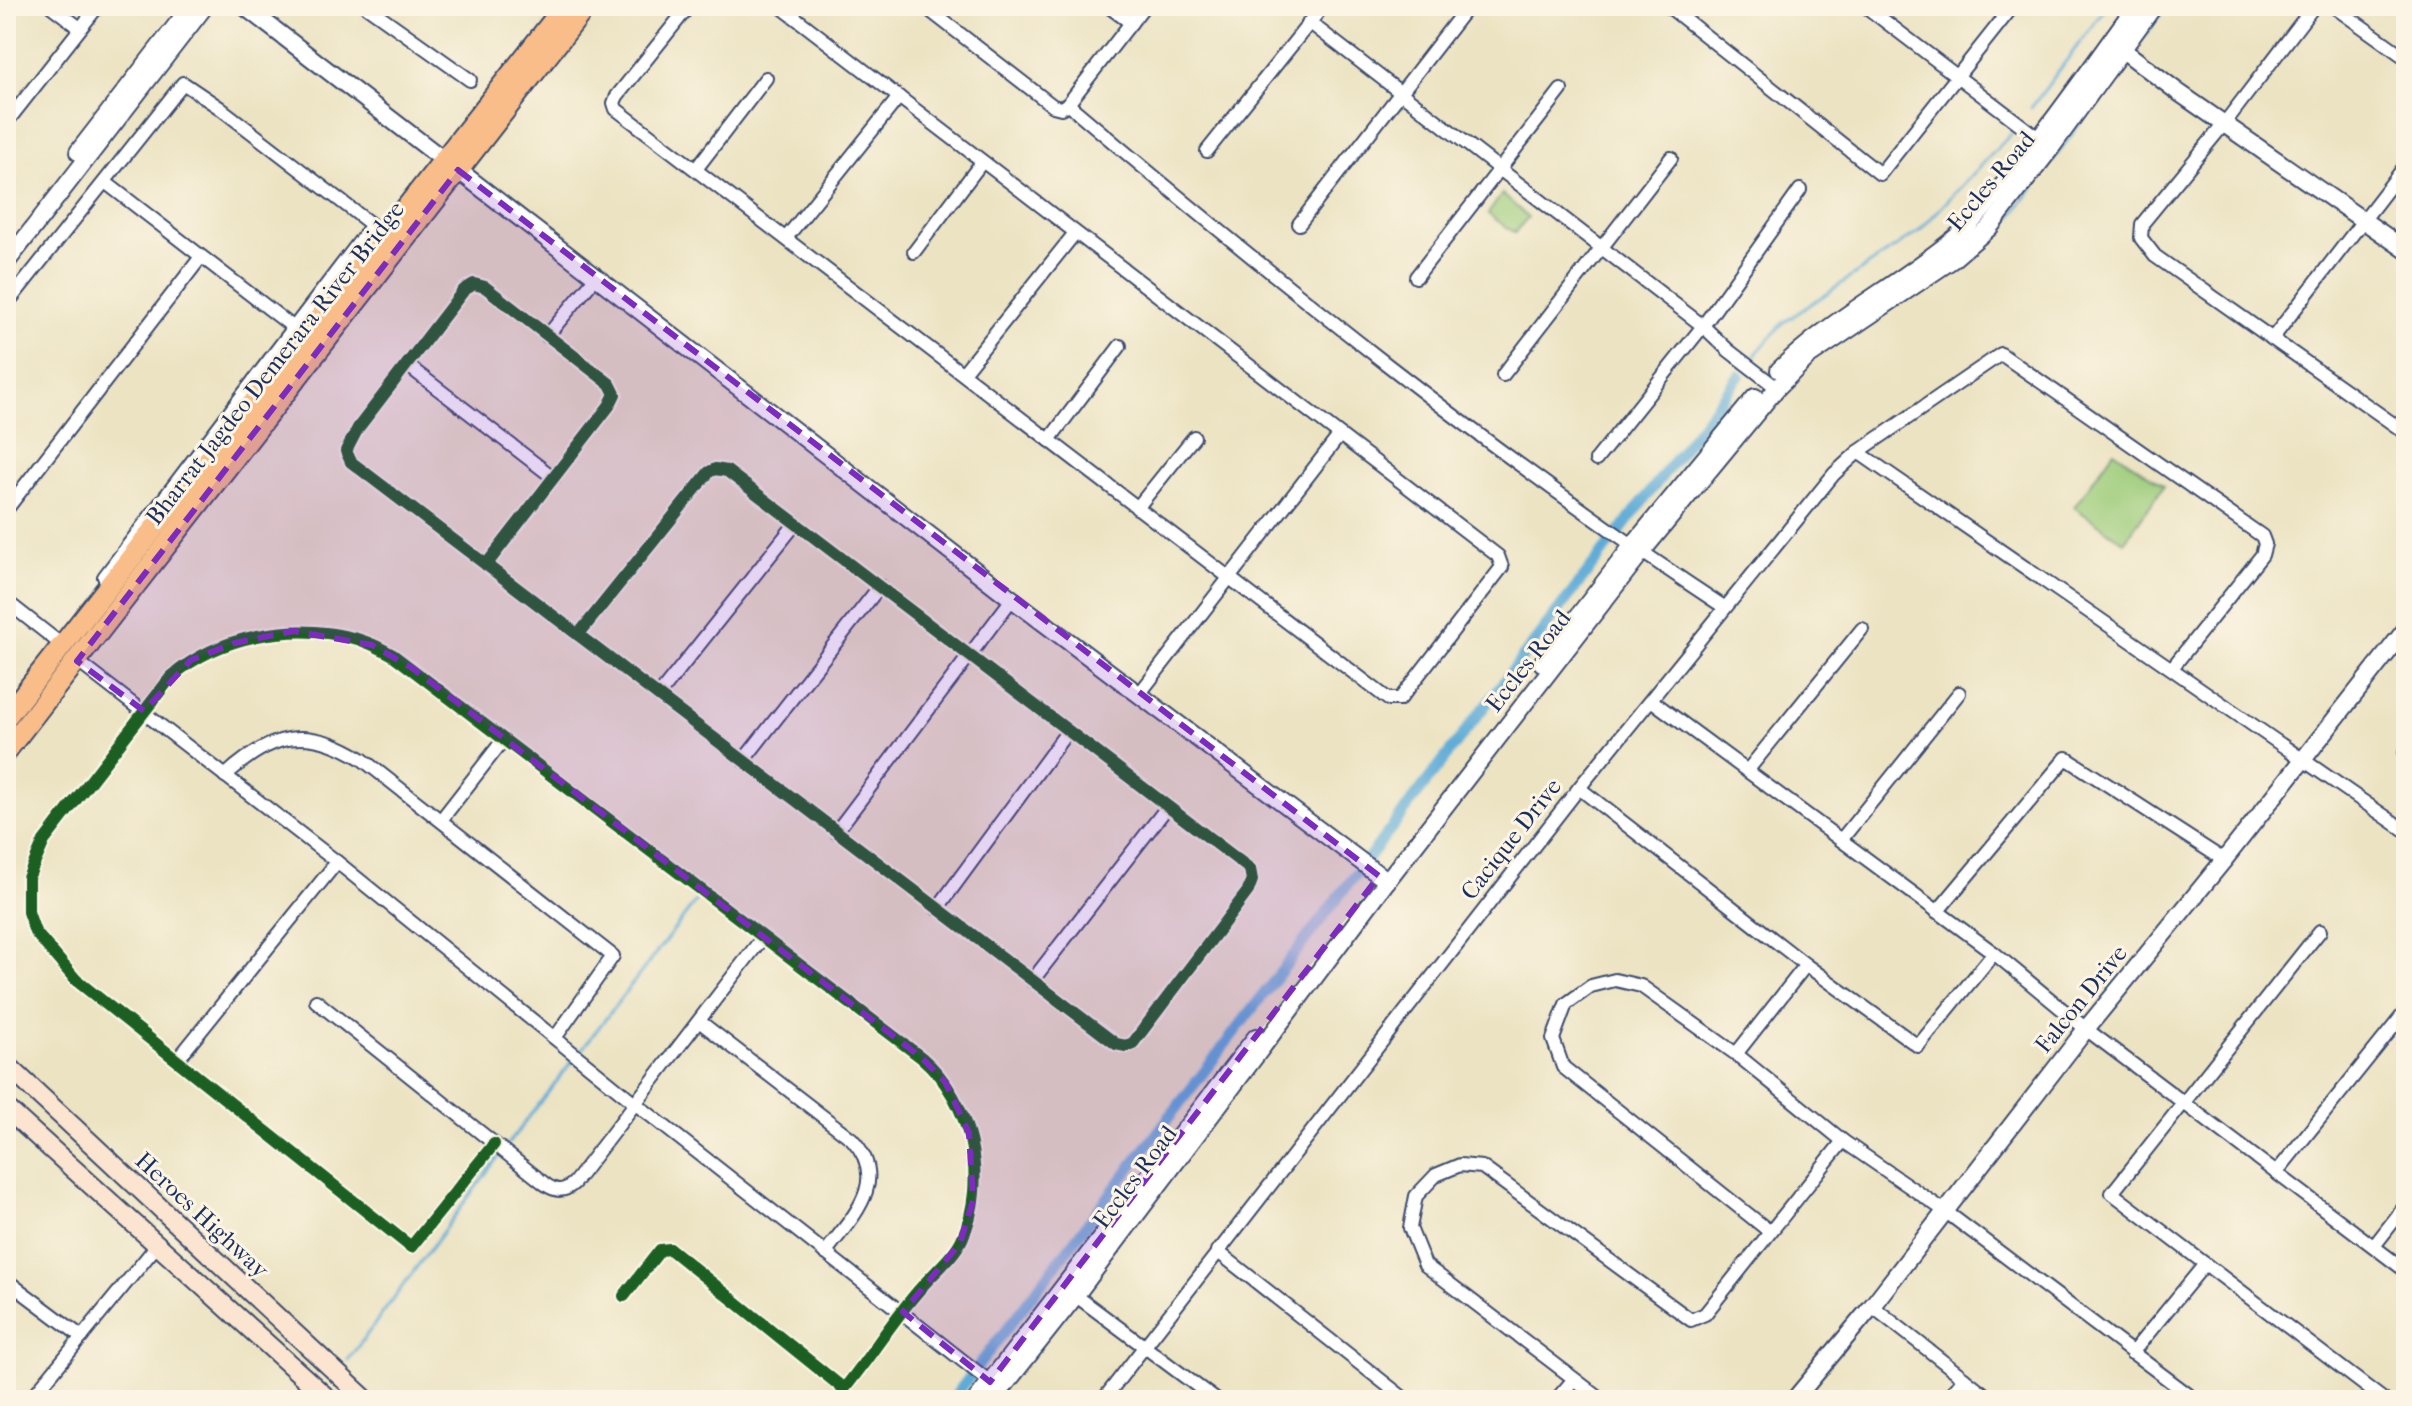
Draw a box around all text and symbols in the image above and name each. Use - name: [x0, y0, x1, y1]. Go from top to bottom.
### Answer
- street label: Eccles Road: [1941, 125, 2041, 237]
- street label: Bharrat Jagdeo Demerara River Bridge: [140, 196, 410, 530]
- street label: Eccles Road: [1480, 604, 1577, 717]
- street label: Cacique Drive: [1455, 773, 1567, 905]
- street label: Falcon Drive: [2029, 939, 2133, 1059]
- street label: Eccles Road: [1087, 1119, 1183, 1234]
- street label: Heroes Highway: [130, 1146, 275, 1285]

